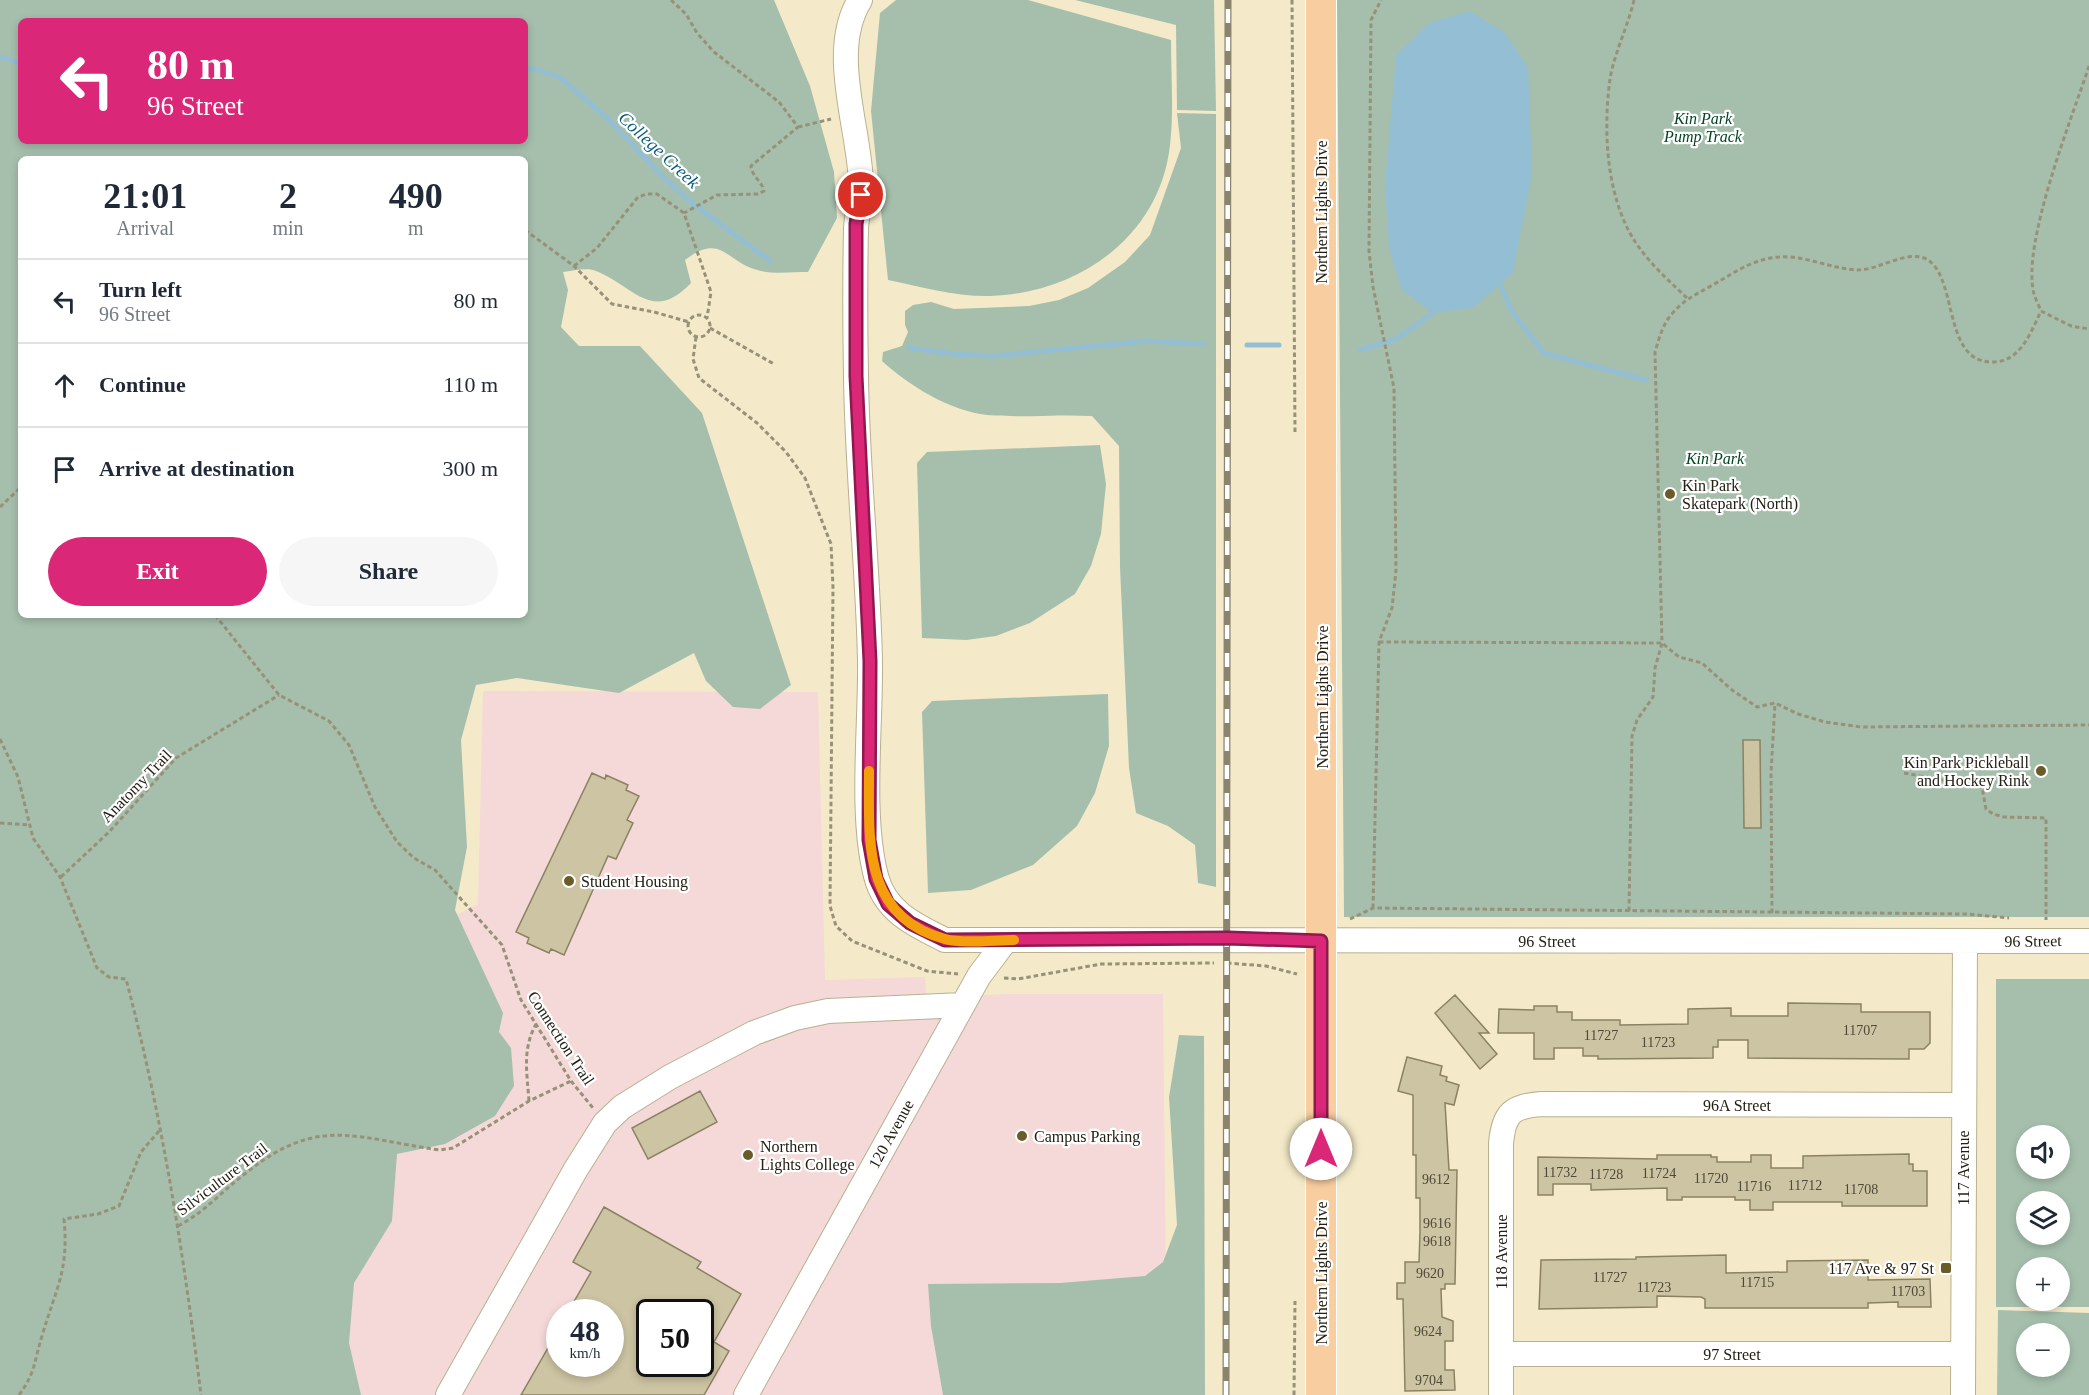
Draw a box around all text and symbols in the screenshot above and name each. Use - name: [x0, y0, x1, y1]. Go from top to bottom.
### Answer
- icon: left: [48, 42, 126, 120]
- text: 80 m: [147, 42, 235, 88]
- text: 96 Street: [147, 91, 244, 121]
- water label: College Creek: [615, 108, 704, 193]
- park label: Kin Park Pump Track: [1663, 110, 1743, 146]
- street label: Northern Lights Drive: [1313, 140, 1331, 284]
- pin: [835, 169, 886, 220]
- text: 21:01: [103, 176, 187, 216]
- text: 2: [279, 176, 297, 216]
- text: 490: [389, 176, 443, 216]
- icon: arrive: [844, 178, 877, 211]
- text: Arrival: [116, 217, 174, 239]
- text: min: [272, 217, 304, 239]
- text: m: [408, 217, 424, 239]
- text: Turn left: [99, 277, 182, 302]
- icon: left: [48, 285, 81, 318]
- text: 80 m: [453, 288, 498, 313]
- text: 96 Street: [99, 303, 171, 325]
- icon: ahead: [48, 369, 81, 402]
- text: Continue: [99, 372, 186, 397]
- text: 110 m: [443, 372, 498, 397]
- park label: Kin Park: [1685, 450, 1745, 467]
- icon: arrive: [48, 453, 81, 486]
- text: Arrive at destination: [99, 456, 295, 481]
- text: 300 m: [442, 456, 498, 481]
- place label: Kin Park Skatepark (North): [1682, 477, 1798, 513]
- marker: Kin Park Skatepark (North): [1663, 487, 1677, 501]
- button: Exit: [48, 537, 267, 606]
- button: Share: [279, 537, 498, 606]
- street label: Northern Lights Drive: [1314, 625, 1332, 769]
- street label: Anatomy Trail: [97, 746, 176, 826]
- place label: Kin Park Pickleball and Hockey Rink: [1904, 754, 2030, 790]
- marker: Kin Park Pickleball and Hockey Rink: [2034, 764, 2048, 778]
- place label: Student Housing: [581, 873, 688, 891]
- marker: Student Housing: [562, 874, 576, 888]
- street label: 96 Street: [2004, 932, 2062, 950]
- street label: 96 Street: [1518, 933, 1576, 950]
- street label: Connection Trail: [524, 988, 598, 1088]
- house number: 11707: [1843, 1023, 1877, 1038]
- house number: 11727: [1584, 1028, 1618, 1043]
- house number: 11723: [1641, 1035, 1675, 1050]
- street label: 120 Avenue: [865, 1097, 917, 1171]
- street label: 96A Street: [1703, 1097, 1772, 1114]
- position arrow: [1289, 1117, 1353, 1181]
- map controls: [2016, 1125, 2070, 1377]
- button: sound: [2016, 1125, 2070, 1179]
- place label: Campus Parking: [1034, 1128, 1140, 1146]
- marker: Campus Parking: [1015, 1129, 1029, 1143]
- street label: 117 Avenue: [1955, 1130, 1972, 1206]
- place label: Northern Lights College: [760, 1138, 855, 1174]
- street label: Silviculture Trail: [173, 1139, 271, 1219]
- marker: Northern Lights College: [741, 1148, 755, 1162]
- house number: 11732: [1543, 1165, 1577, 1180]
- house number: 11724: [1642, 1166, 1676, 1181]
- house number: 11728: [1589, 1167, 1623, 1182]
- house number: 11720: [1694, 1171, 1728, 1186]
- house number: 9612: [1422, 1172, 1450, 1187]
- house number: 11712: [1788, 1178, 1822, 1193]
- house number: 11716: [1737, 1179, 1771, 1194]
- house number: 11708: [1844, 1182, 1878, 1197]
- button: layers: [2016, 1191, 2070, 1245]
- street label: Northern Lights Drive: [1313, 1201, 1331, 1345]
- street label: 118 Avenue: [1493, 1214, 1510, 1290]
- house number: 9616: [1423, 1216, 1451, 1231]
- house number: 9618: [1423, 1234, 1451, 1249]
- button: +: [2016, 1257, 2070, 1311]
- place label: 117 Ave & 97 St: [1828, 1260, 1935, 1277]
- marker: 117 Ave & 97 St: [1939, 1261, 1953, 1275]
- house number: 9620: [1416, 1266, 1444, 1281]
- house number: 11727: [1593, 1270, 1627, 1285]
- house number: 11715: [1740, 1275, 1774, 1290]
- house number: 11723: [1637, 1280, 1671, 1295]
- house number: 11703: [1891, 1284, 1925, 1299]
- speed limit sign: 50: [636, 1299, 714, 1377]
- text: 48: [570, 1314, 600, 1347]
- button: −: [2016, 1323, 2070, 1377]
- house number: 9624: [1414, 1324, 1442, 1339]
- text: km/h: [570, 1345, 600, 1361]
- street label: 97 Street: [1703, 1346, 1761, 1363]
- house number: 9704: [1415, 1373, 1443, 1388]

